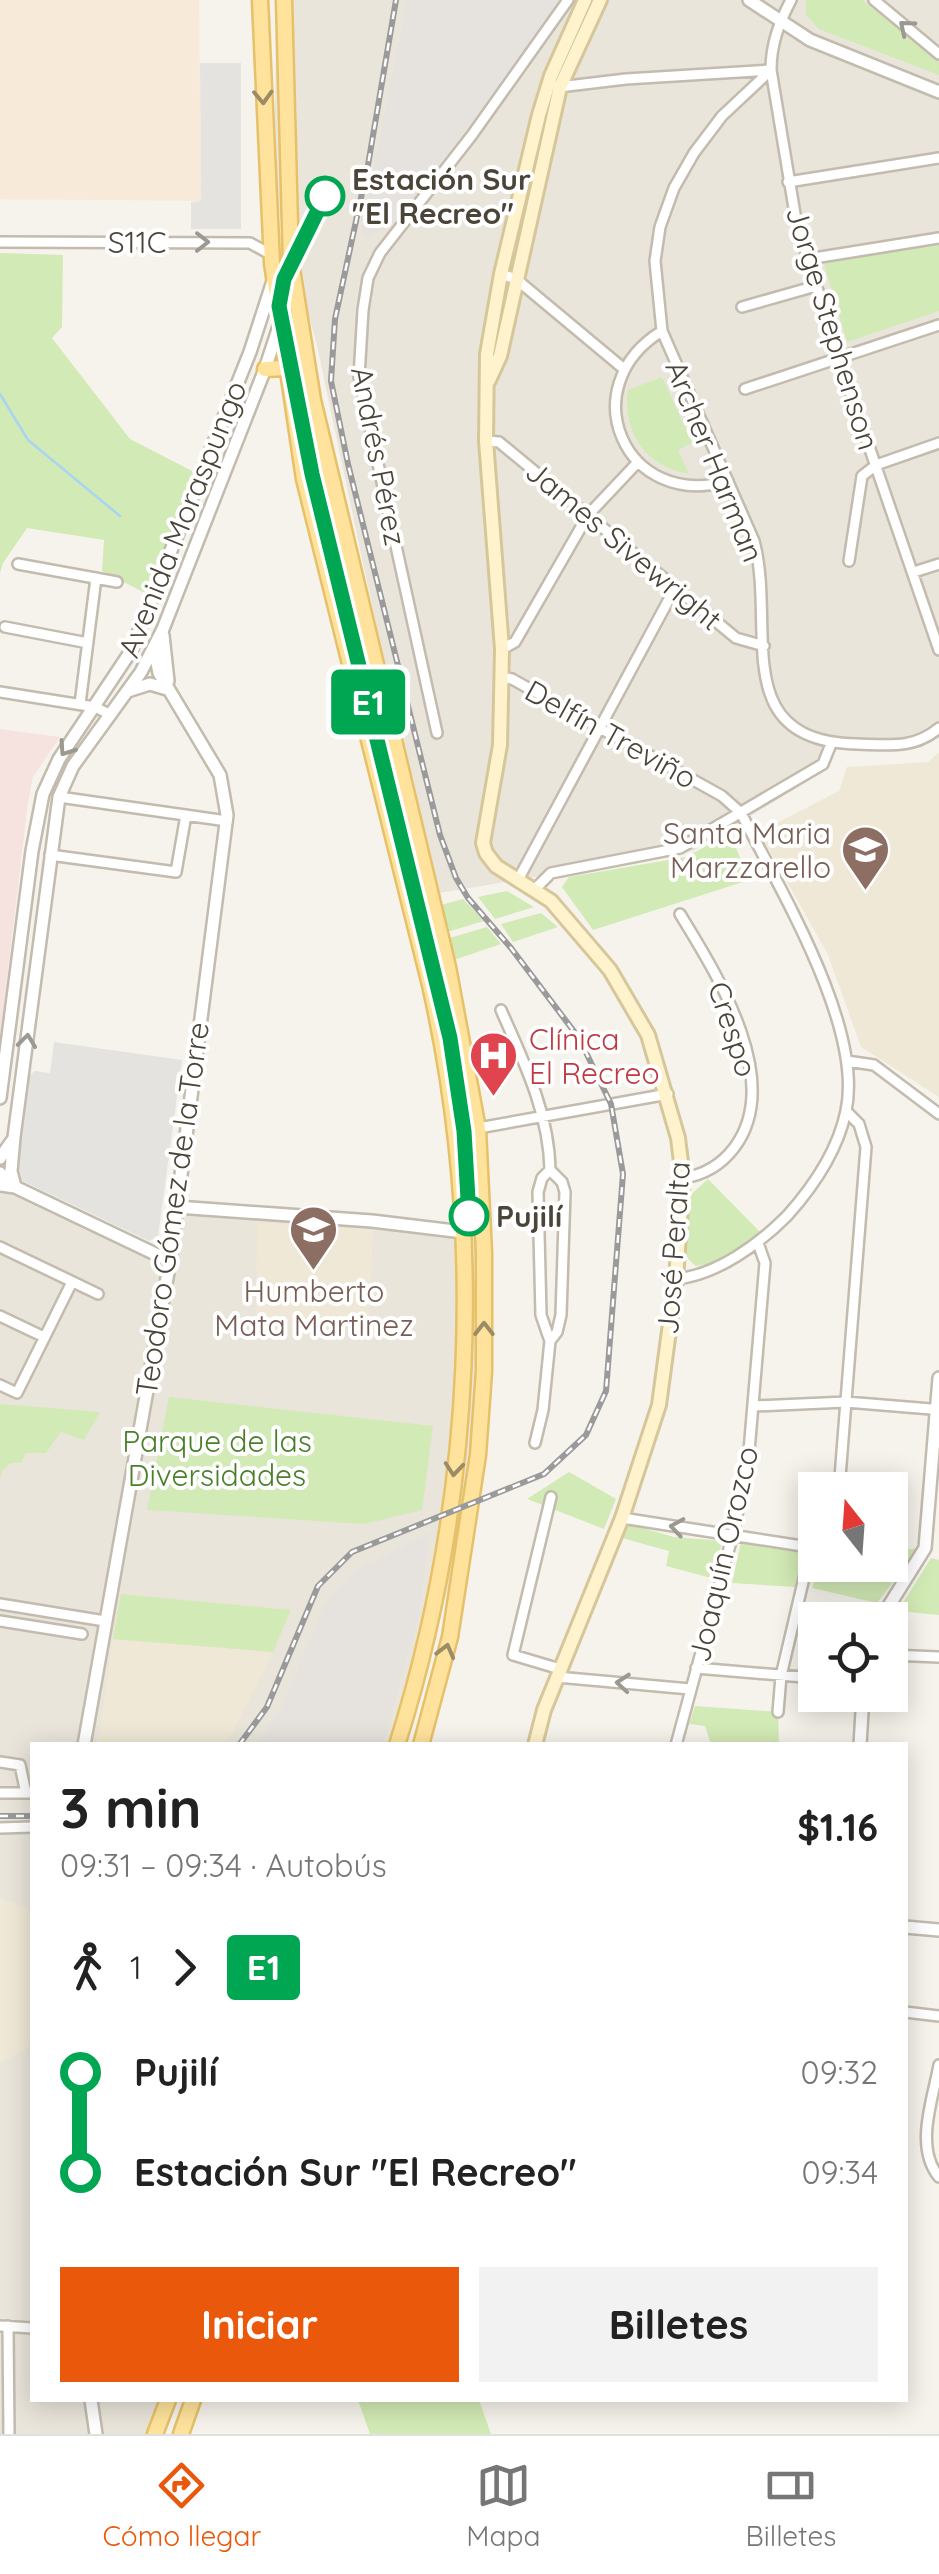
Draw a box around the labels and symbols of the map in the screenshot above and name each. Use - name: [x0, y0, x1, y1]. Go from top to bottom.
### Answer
- one-way arrow: [900, 21, 918, 39]
- one-way arrow: [253, 90, 274, 106]
- place label: Estación Sur "El Recreo": [352, 160, 531, 232]
- marker: Estación Sur "El Recreo": [306, 177, 344, 215]
- street label: Jorge Stephenson: [778, 202, 888, 454]
- street label: S11C: [108, 223, 166, 261]
- one-way arrow: [196, 231, 211, 253]
- street label: Archer Harman: [657, 355, 773, 567]
- street label: Andrés Pérez: [343, 363, 415, 549]
- street label: Avenida Moraspungo: [109, 375, 255, 663]
- street label: James Sivewright: [518, 452, 730, 638]
- line badge: E1: [323, 670, 413, 734]
- street label: Delfín Treviño: [519, 671, 703, 797]
- one-way arrow: [60, 738, 78, 757]
- place label: Santa Maria Marzzarello: [663, 814, 831, 886]
- school or university icon: Santa Maria Marzzarello: [840, 824, 892, 892]
- street label: Crespo: [700, 977, 766, 1081]
- street label: Teodoro Gómez de la Torre: [127, 1019, 217, 1399]
- place label: Clínica El Recreo: [529, 1020, 660, 1092]
- hospital icon: Clínica El Recreo: [468, 1030, 520, 1098]
- one-way arrow: [16, 1032, 37, 1048]
- street label: José Peralta: [648, 1160, 698, 1336]
- marker: Pujilí: [450, 1197, 488, 1235]
- place label: Pujilí: [496, 1197, 563, 1235]
- school or university icon: Humberto Mata Martinez: [288, 1204, 340, 1272]
- place label: Humberto Mata Martinez: [214, 1272, 414, 1344]
- one-way arrow: [473, 1320, 495, 1336]
- park label: Parque de las Diversidades: [122, 1422, 312, 1494]
- street label: Joaquín Orozco: [680, 1442, 766, 1666]
- one-way arrow: [444, 1461, 466, 1477]
- north arrow: [798, 1472, 908, 1582]
- one-way arrow: [669, 1518, 686, 1539]
- one-way arrow: [435, 1643, 456, 1660]
- one-way arrow: [615, 1673, 631, 1695]

